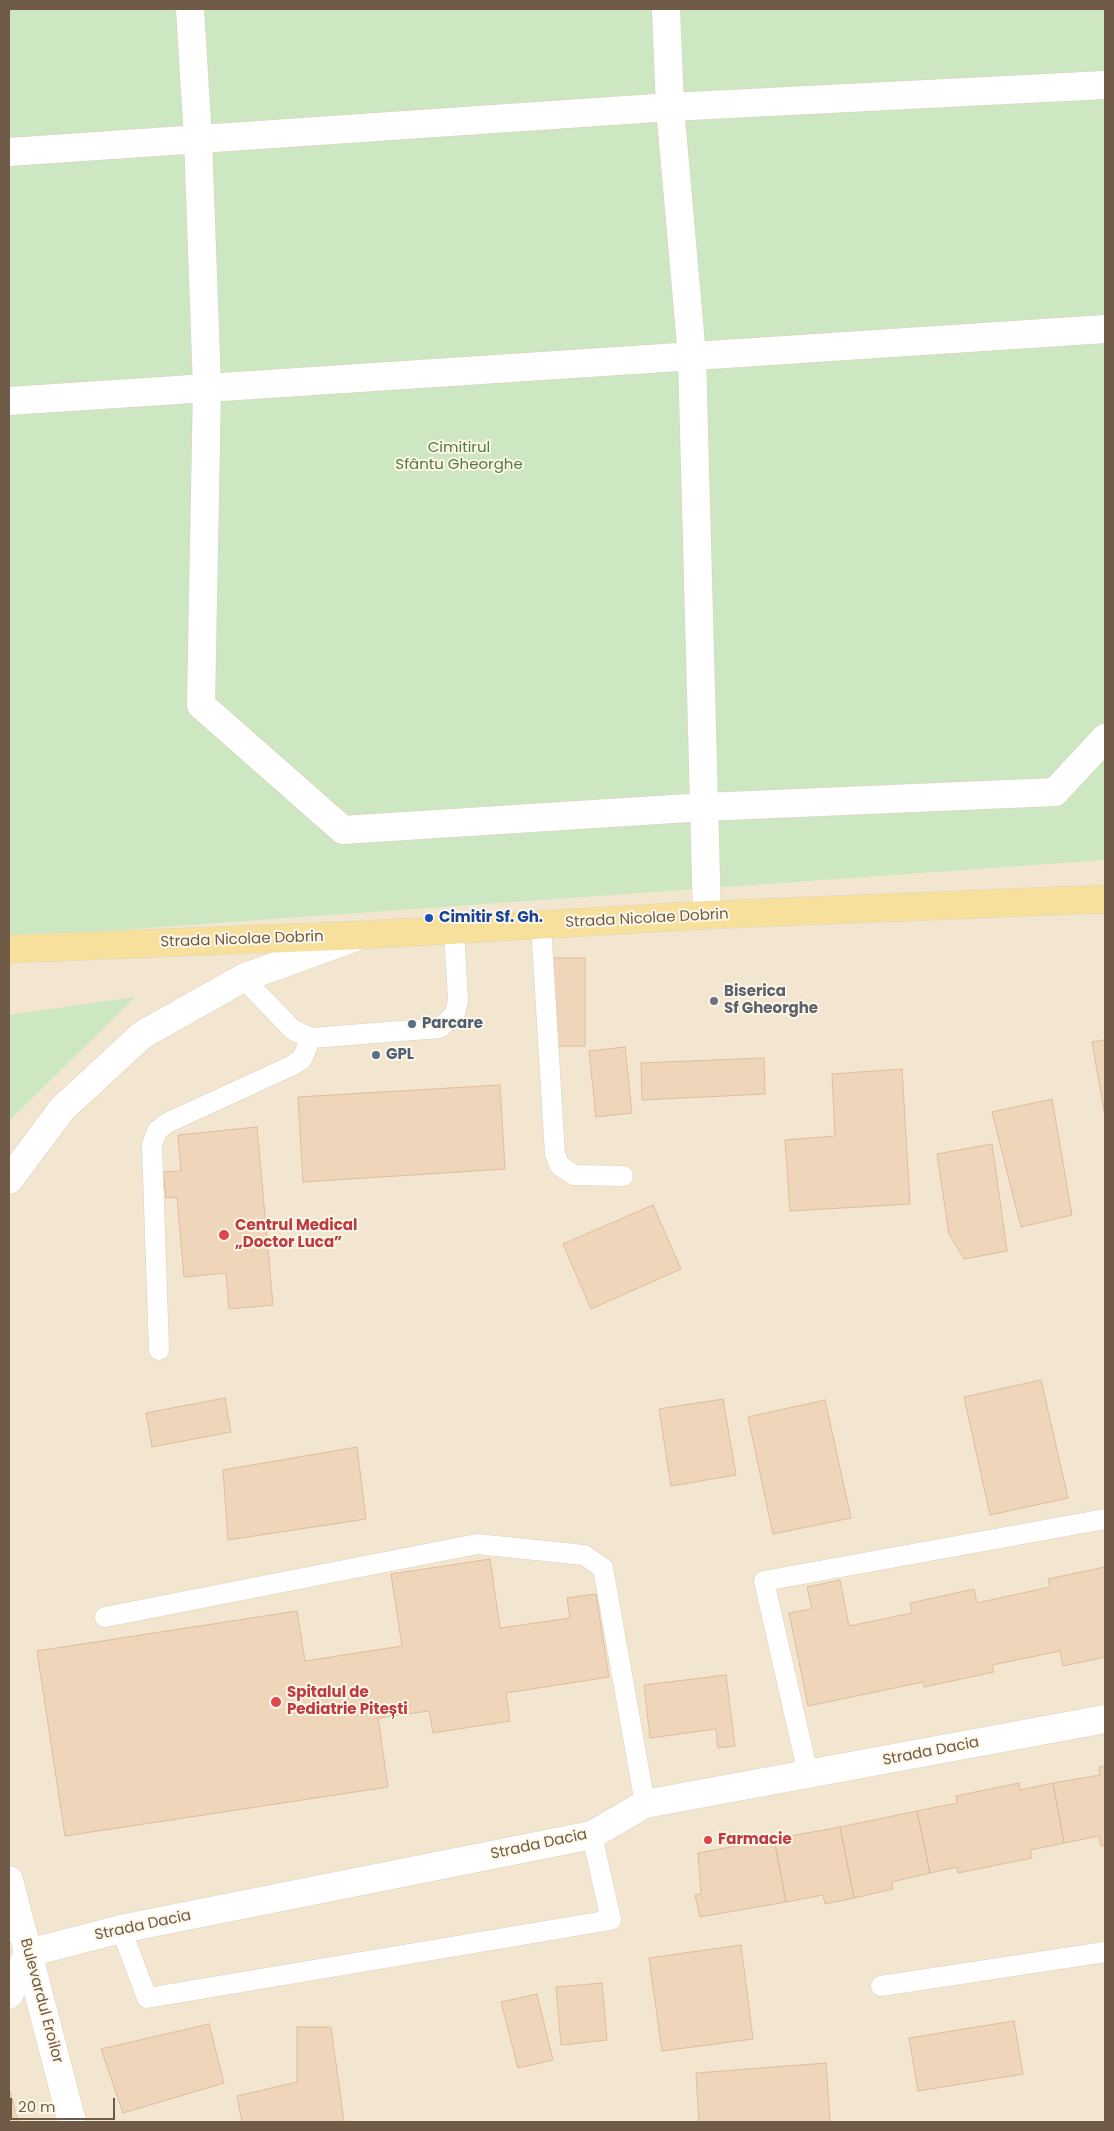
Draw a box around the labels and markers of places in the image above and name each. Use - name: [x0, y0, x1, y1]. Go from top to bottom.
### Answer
- place label: Cimitir Sf. Gh.: [439, 909, 543, 927]
- marker: Cimitir Sf. Gh.: [423, 912, 435, 924]
- place label: Biserica Sf Gheorghe: [724, 983, 818, 1018]
- marker: Biserica Sf Gheorghe: [708, 995, 720, 1007]
- place label: Parcare: [422, 1015, 483, 1033]
- marker: Parcare: [406, 1018, 418, 1030]
- place label: GPL: [386, 1046, 414, 1064]
- marker: GPL: [370, 1049, 382, 1061]
- place label: Centrul Medical „Doctor Luca”: [235, 1217, 357, 1252]
- marker: Centrul Medical „Doctor Luca”: [217, 1228, 231, 1242]
- place label: Spitalul de Pediatrie Pitești: [287, 1684, 408, 1719]
- marker: Spitalul de Pediatrie Pitești: [269, 1695, 283, 1709]
- place label: Farmacie: [718, 1831, 792, 1849]
- marker: Farmacie: [702, 1834, 714, 1846]

